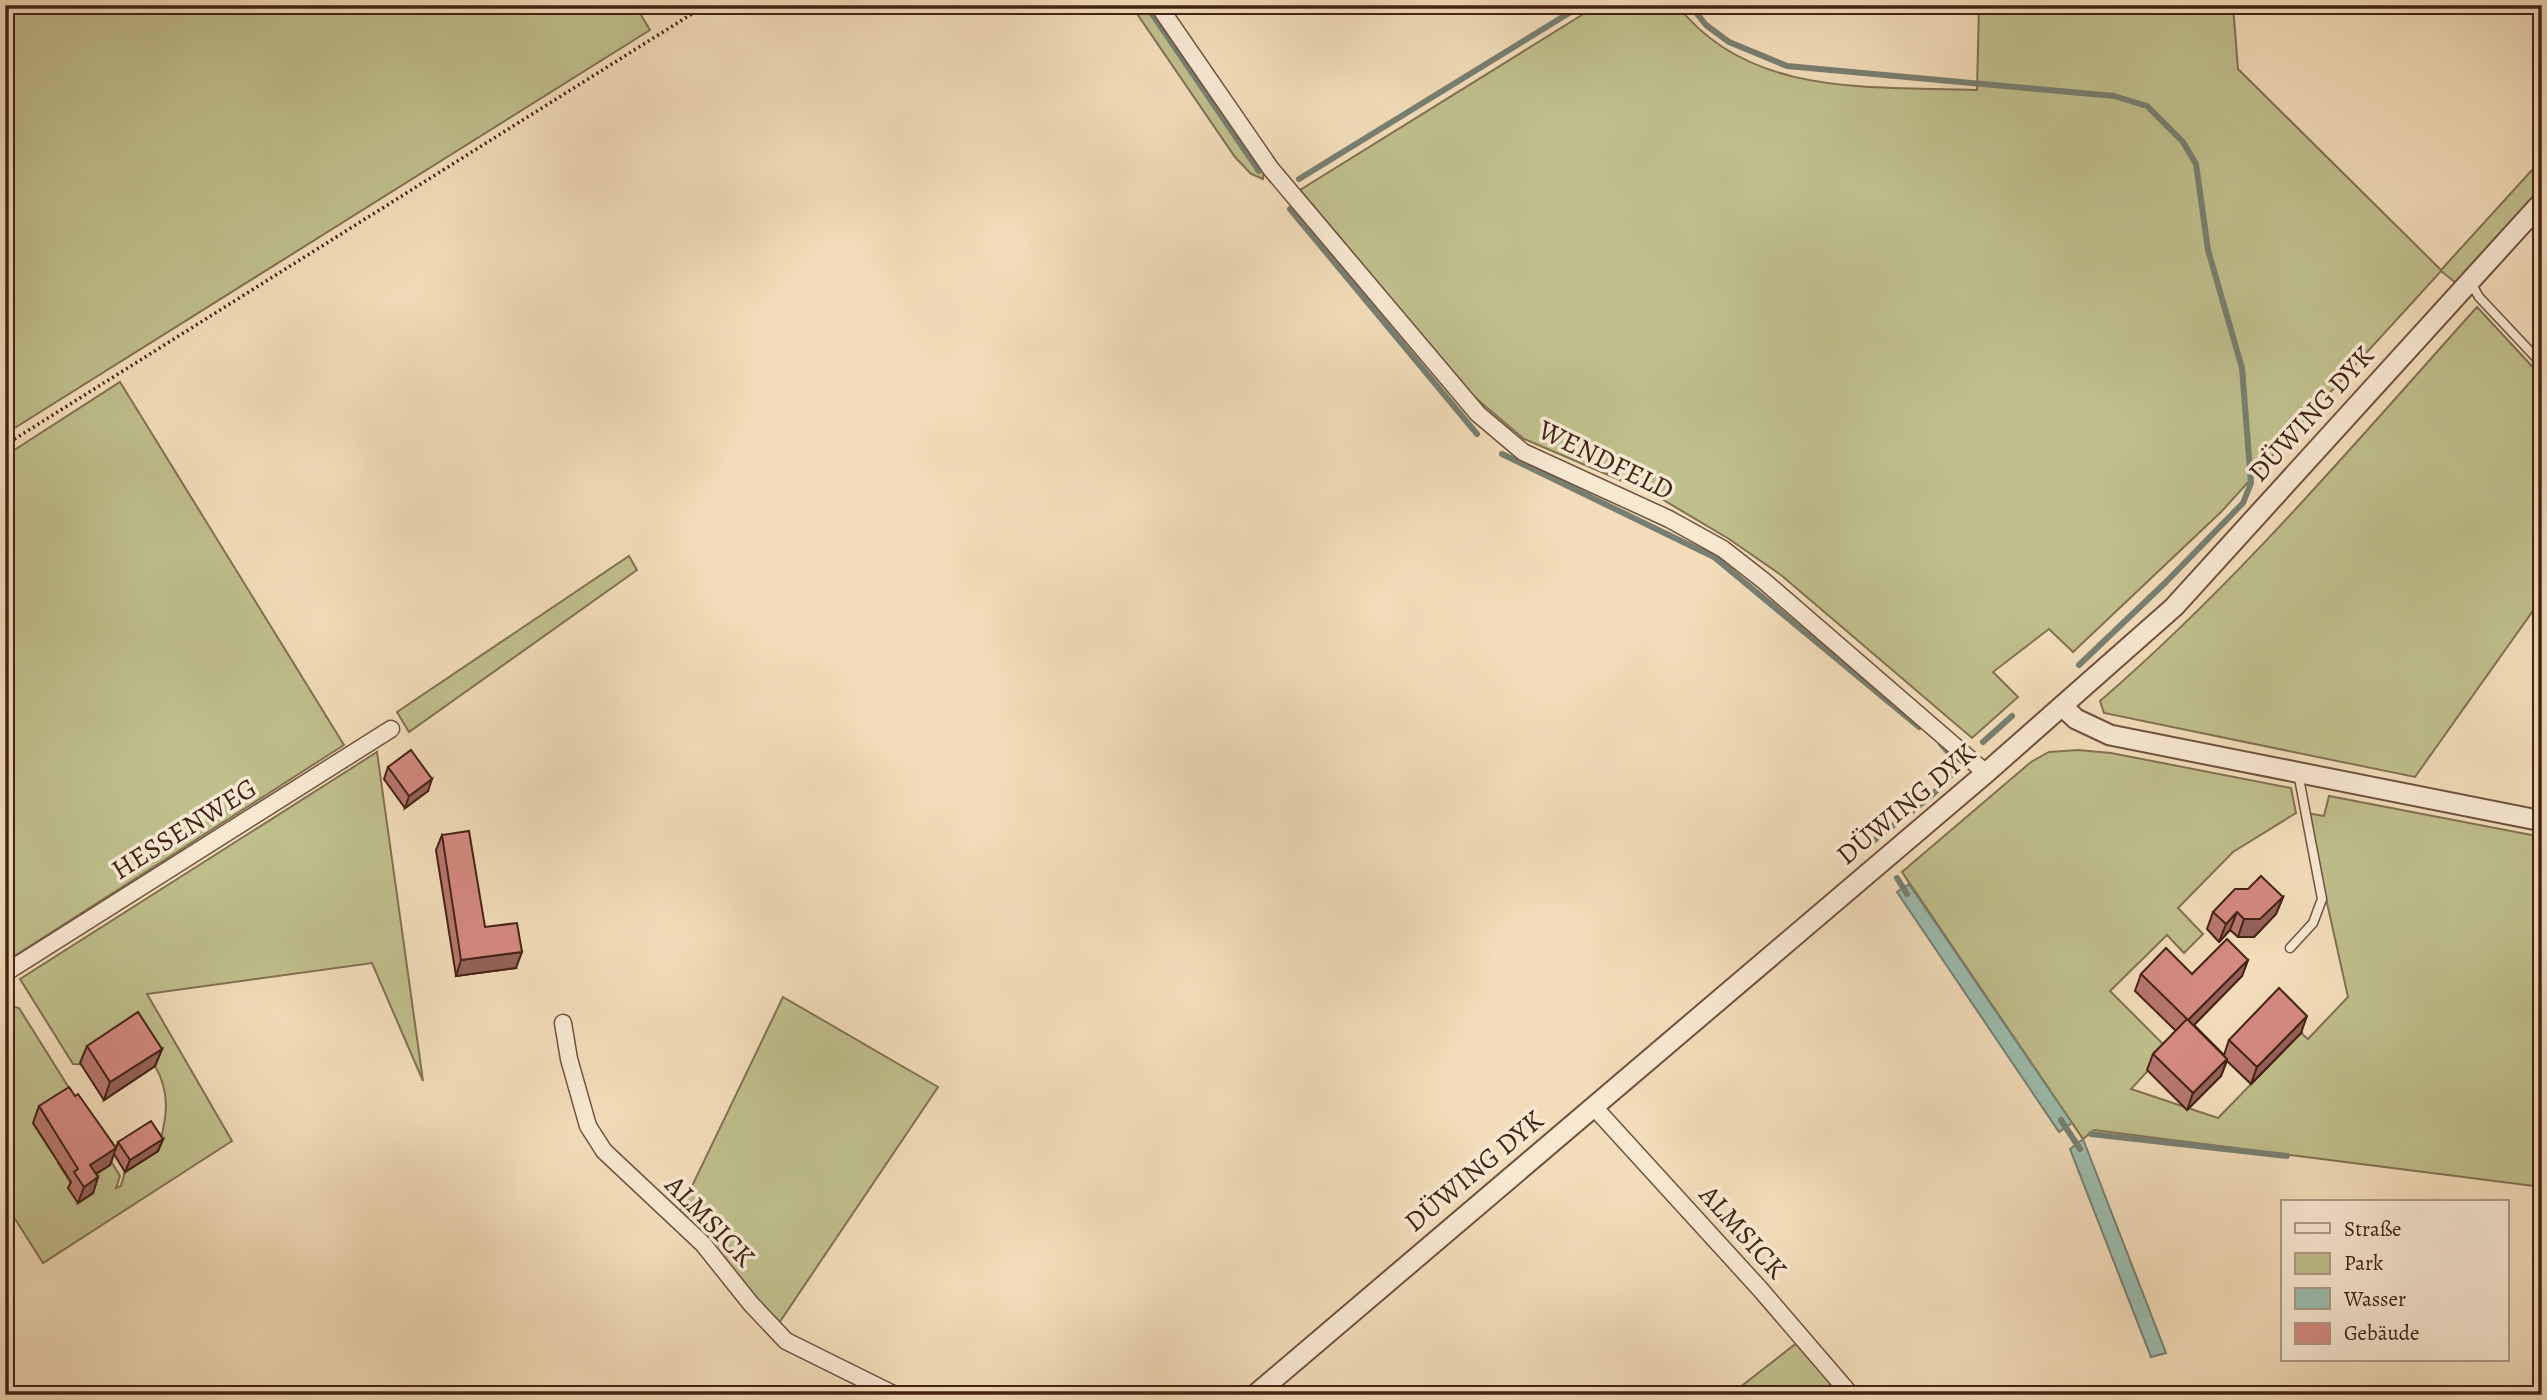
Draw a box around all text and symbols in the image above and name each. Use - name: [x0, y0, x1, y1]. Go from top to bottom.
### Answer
- street label: DÜWING DYK: [2240, 337, 2383, 490]
- street label: WENDFELD: [1531, 410, 1680, 509]
- street label: DÜWING DYK: [1828, 734, 1984, 874]
- street label: HESSENWEG: [104, 769, 264, 889]
- street label: DÜWING DYK: [1396, 1101, 1552, 1241]
- street label: ALMSICK: [656, 1166, 764, 1276]
- street label: ALMSICK: [1690, 1176, 1796, 1288]
- legend: [2281, 1200, 2508, 1362]
- text: Straße: [2344, 1215, 2402, 1243]
- text: Park: [2344, 1249, 2384, 1277]
- text: Wasser: [2343, 1285, 2406, 1313]
- text: Gebäude: [2344, 1319, 2420, 1347]

